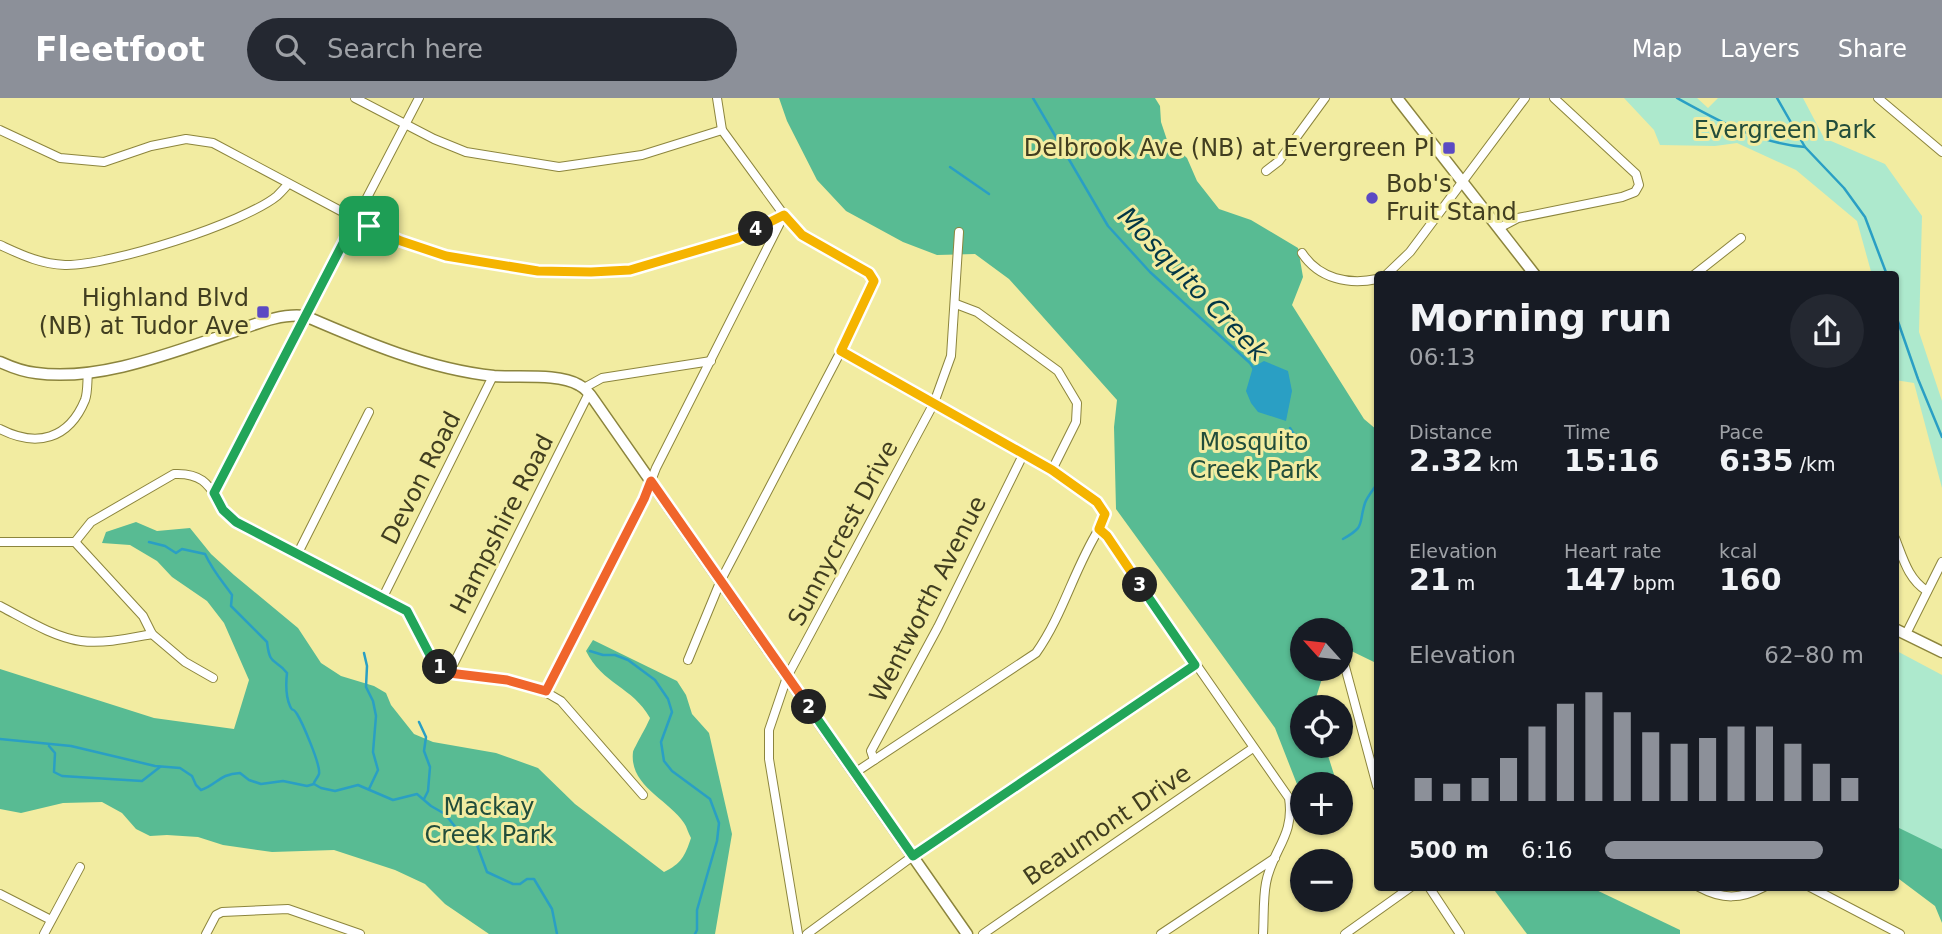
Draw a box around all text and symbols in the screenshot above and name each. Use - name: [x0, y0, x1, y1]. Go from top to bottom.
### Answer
- search box: [247, 18, 737, 81]
- text: Fleetfoot: [35, 30, 205, 69]
- icon: search: [271, 30, 309, 68]
- text: Search here: [327, 34, 483, 64]
- text: Map: [1632, 35, 1682, 63]
- text: Layers: [1720, 35, 1800, 63]
- text: Share: [1838, 35, 1907, 63]
- park label: Evergreen Park: [1694, 116, 1876, 144]
- place label: Delbrook Ave (NB) at Evergreen Pl: [1024, 134, 1435, 162]
- marker: Delbrook Ave (NB) at Evergreen Pl: [1441, 140, 1457, 156]
- place label: Bob's Fruit Stand: [1386, 170, 1517, 226]
- marker: Bob's Fruit Stand: [1364, 190, 1380, 206]
- pin: [339, 196, 399, 256]
- water label: Mosquito Creek: [1112, 201, 1275, 368]
- icon: arrive: [350, 207, 388, 245]
- pin: 4: [738, 212, 774, 246]
- text: 4: [749, 217, 762, 239]
- place label: Highland Blvd (NB) at Tudor Ave: [39, 284, 249, 340]
- button: share: [1790, 294, 1864, 368]
- text: Morning run: [1409, 296, 1672, 340]
- marker: Highland Blvd (NB) at Tudor Ave: [255, 304, 271, 320]
- text: 06:13: [1409, 344, 1475, 370]
- street label: Devon Road: [376, 407, 466, 549]
- text: Distance: [1409, 421, 1492, 443]
- text: Time: [1564, 421, 1611, 443]
- text: Pace: [1719, 421, 1763, 443]
- park label: Mosquito Creek Park: [1189, 428, 1319, 484]
- street label: Hampshire Road: [445, 430, 559, 618]
- street label: Sunnycrest Drive: [782, 436, 904, 630]
- text: 2.32: [1409, 443, 1483, 478]
- text: 15:16: [1564, 443, 1660, 478]
- text: 6:35: [1719, 443, 1794, 478]
- text: km: [1483, 453, 1519, 475]
- text: /km: [1794, 453, 1836, 475]
- street label: Wentworth Avenue: [864, 491, 992, 707]
- text: Elevation: [1409, 540, 1497, 562]
- text: Heart rate: [1564, 540, 1662, 562]
- text: kcal: [1719, 540, 1757, 562]
- text: 21: [1409, 562, 1451, 597]
- text: 147: [1564, 562, 1627, 597]
- text: 160: [1719, 562, 1782, 597]
- pin: 3: [1122, 568, 1158, 602]
- text: m: [1451, 572, 1475, 594]
- text: bpm: [1627, 572, 1675, 594]
- text: 3: [1133, 573, 1146, 595]
- north arrow: [1290, 618, 1353, 681]
- map controls: [1290, 618, 1353, 912]
- text: Elevation: [1409, 642, 1516, 668]
- text: 62–80 m: [1764, 642, 1864, 668]
- pin: 1: [422, 650, 458, 684]
- text: 1: [433, 655, 446, 677]
- pin: 2: [792, 690, 826, 724]
- text: 2: [802, 695, 815, 717]
- button: locate: [1290, 695, 1353, 758]
- street label: Beaumont Drive: [1018, 759, 1196, 891]
- button: +: [1290, 772, 1353, 835]
- park label: Mackay Creek Park: [424, 793, 554, 849]
- text: 500 m: [1409, 837, 1489, 863]
- text: 6:16: [1521, 837, 1573, 863]
- button: −: [1290, 849, 1353, 912]

